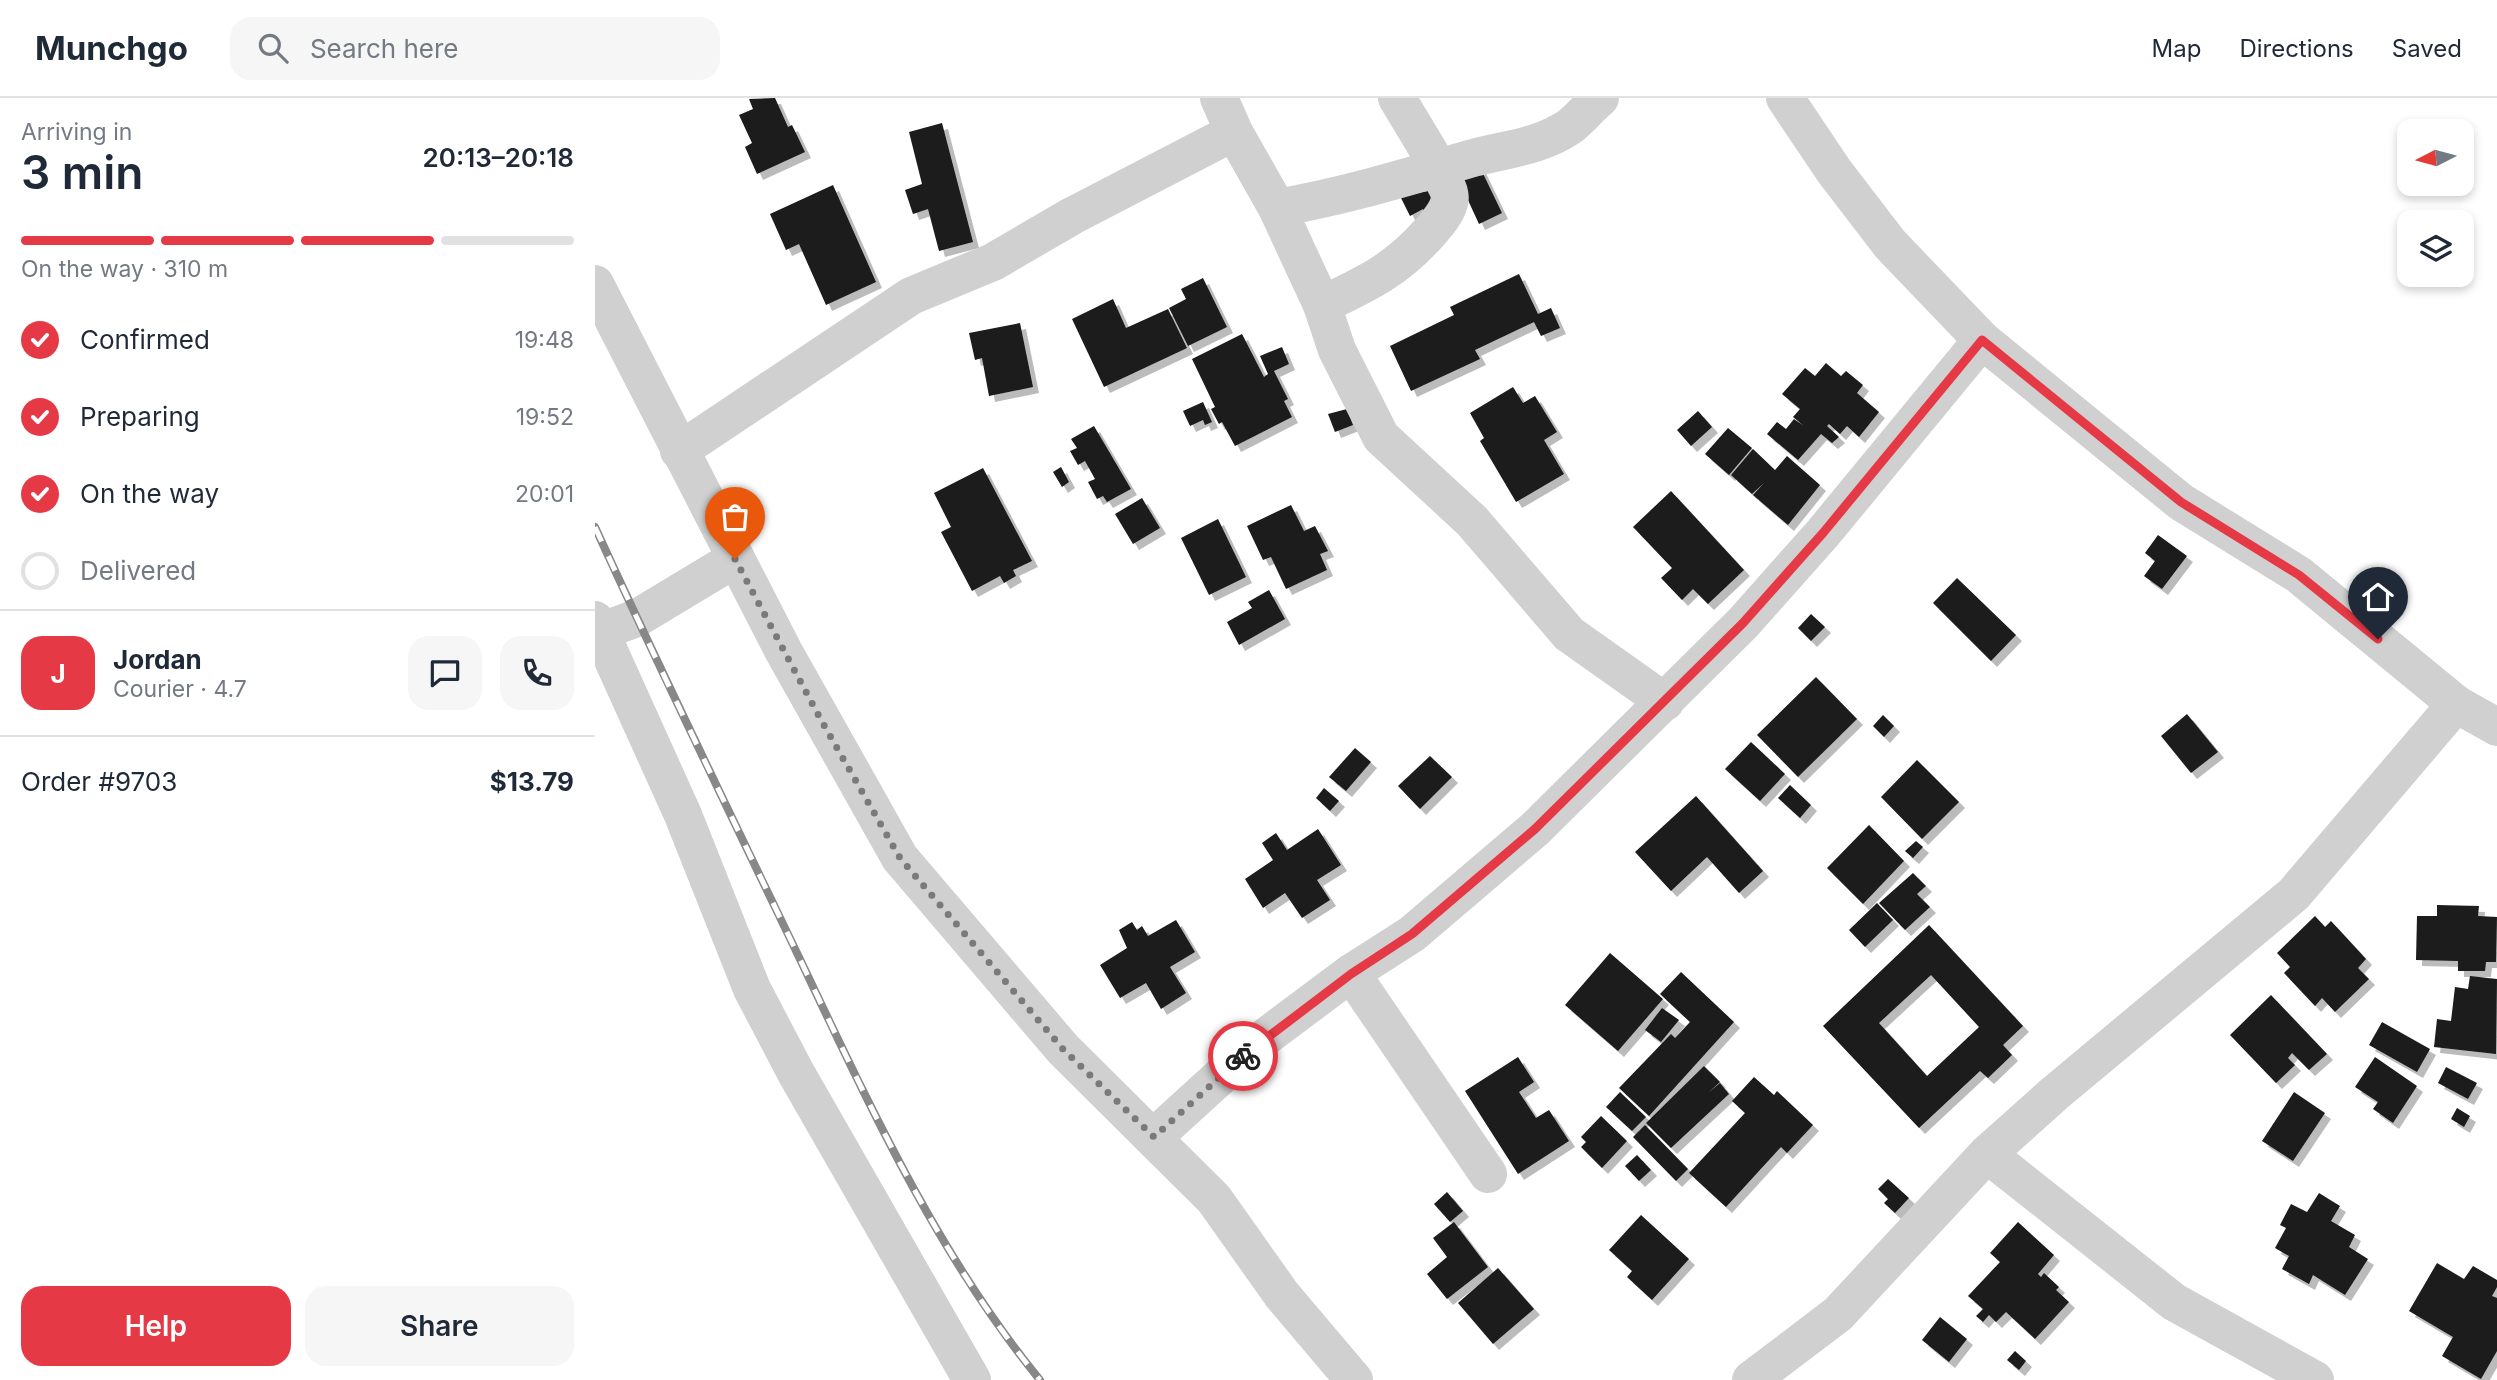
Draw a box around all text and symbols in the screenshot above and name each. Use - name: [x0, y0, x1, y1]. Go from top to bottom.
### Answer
- search box: [230, 17, 720, 80]
- text: Munchgo: [35, 28, 188, 68]
- icon: search: [254, 29, 292, 67]
- text: Search here: [310, 33, 459, 64]
- text: Map: [2152, 34, 2201, 63]
- text: Directions: [2239, 34, 2354, 63]
- text: Saved: [2392, 34, 2462, 63]
- text: Arriving in: [21, 118, 132, 146]
- north arrow: [2397, 119, 2475, 196]
- map controls: [2397, 119, 2474, 287]
- text: 20:13–20:18: [423, 142, 574, 173]
- text: 3 min: [21, 144, 143, 200]
- button: layers: [2397, 210, 2474, 287]
- text: On the way · 310 m: [21, 255, 228, 283]
- icon: check: [21, 321, 59, 359]
- text: Confirmed: [80, 324, 210, 355]
- text: 19:48: [515, 326, 574, 354]
- icon: check: [21, 398, 59, 436]
- text: Preparing: [80, 401, 200, 432]
- text: 19:52: [516, 403, 574, 431]
- icon: check: [21, 475, 59, 513]
- text: On the way: [80, 478, 219, 509]
- text: 20:01: [515, 480, 574, 508]
- pin: [705, 487, 765, 559]
- icon: bag: [716, 498, 754, 536]
- text: Delivered: [80, 555, 196, 586]
- pin: [2348, 567, 2408, 639]
- icon: home: [2359, 578, 2397, 616]
- button: chat: [408, 636, 482, 710]
- button: phone: [500, 636, 574, 710]
- text: Jordan: [113, 644, 202, 675]
- text: J: [50, 658, 66, 689]
- text: Courier · 4.7: [113, 675, 247, 703]
- text: Order #9703: [21, 766, 177, 797]
- text: $13.79: [490, 766, 574, 797]
- courier: [1208, 1021, 1278, 1091]
- icon: bike: [1224, 1037, 1262, 1075]
- button: Help: [21, 1286, 291, 1366]
- button: Share: [305, 1286, 574, 1366]

